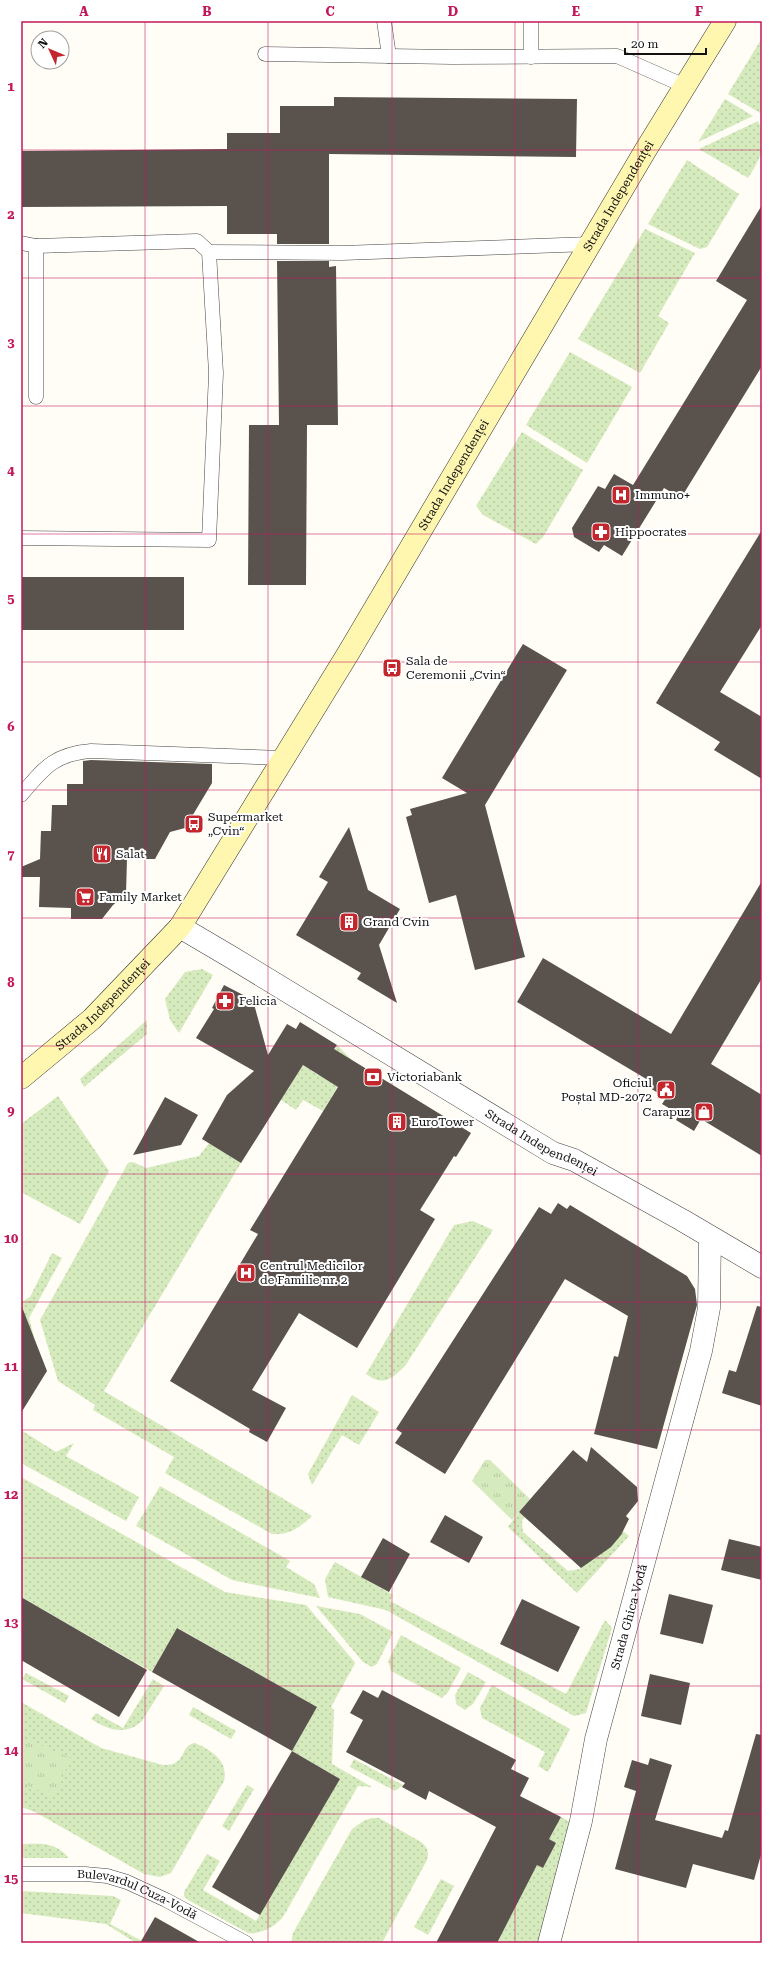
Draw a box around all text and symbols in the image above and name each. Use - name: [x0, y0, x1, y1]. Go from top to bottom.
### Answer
- text: A: [79, 4, 89, 19]
- text: B: [202, 4, 212, 19]
- text: C: [325, 4, 335, 19]
- text: D: [448, 4, 458, 19]
- text: E: [572, 4, 580, 19]
- text: F: [695, 4, 703, 19]
- north arrow: [30, 30, 70, 70]
- scale bar: [625, 30, 706, 56]
- text: N: [36, 35, 51, 51]
- text: 20 m: [631, 37, 658, 51]
- text: 1: [7, 79, 15, 94]
- street label: Strada Independenței: [580, 138, 657, 254]
- text: 2: [7, 207, 15, 222]
- text: 3: [7, 335, 15, 350]
- street label: Strada Independenței: [415, 417, 492, 533]
- text: 4: [7, 463, 15, 478]
- hospital icon: Immuno+: [610, 484, 632, 506]
- place label: Immuno+: [635, 488, 691, 502]
- pharmacy icon: Hippocrates: [590, 521, 612, 543]
- place label: Hippocrates: [615, 525, 687, 539]
- text: 5: [7, 591, 15, 606]
- place label: Sala de Ceremonii „Cvin“: [406, 654, 506, 682]
- bus stop icon: Sala de Ceremonii „Cvin“: [381, 657, 403, 679]
- text: 6: [7, 719, 15, 734]
- place label: Supermarket „Cvin“: [208, 810, 284, 838]
- bus stop icon: Supermarket „Cvin“: [183, 813, 205, 835]
- restaurant icon: Salat: [91, 843, 113, 865]
- text: 7: [7, 847, 15, 862]
- place label: Salat: [116, 847, 145, 861]
- supermarket icon: Family Market: [74, 886, 96, 908]
- place label: Family Market: [99, 890, 182, 904]
- building icon: Grand Cvin: [338, 911, 360, 933]
- place label: Grand Cvin: [363, 915, 430, 929]
- street label: Strada Independenței: [53, 956, 153, 1053]
- text: 8: [7, 975, 15, 990]
- pharmacy icon: Felicia: [214, 990, 236, 1012]
- place label: Felicia: [239, 994, 277, 1008]
- bank icon: Victoriabank: [362, 1066, 384, 1088]
- place label: Victoriabank: [387, 1070, 463, 1084]
- place label: Oficiul Poștal MD-2072: [561, 1076, 652, 1105]
- public building icon: Oficiul Poștal MD-2072: [655, 1079, 677, 1101]
- shop icon: Carapuz: [693, 1101, 715, 1123]
- text: 9: [7, 1103, 15, 1118]
- place label: Carapuz: [643, 1105, 690, 1119]
- street label: Strada Independenței: [483, 1106, 600, 1179]
- building icon: EuroTower: [386, 1111, 408, 1133]
- place label: EuroTower: [411, 1115, 474, 1129]
- text: 10: [4, 1231, 18, 1246]
- place label: Centrul Medicilor de Familie nr. 2: [260, 1259, 363, 1287]
- hospital icon: Centrul Medicilor de Familie nr. 2: [235, 1262, 257, 1284]
- text: 11: [4, 1359, 18, 1374]
- text: 12: [4, 1487, 18, 1502]
- street label: Strada Ghica-Vodă: [608, 1562, 650, 1671]
- text: 13: [4, 1615, 18, 1630]
- text: 14: [4, 1743, 19, 1758]
- street label: Bulevardul Cuza-Vodă: [77, 1867, 200, 1923]
- text: 15: [4, 1871, 18, 1886]

